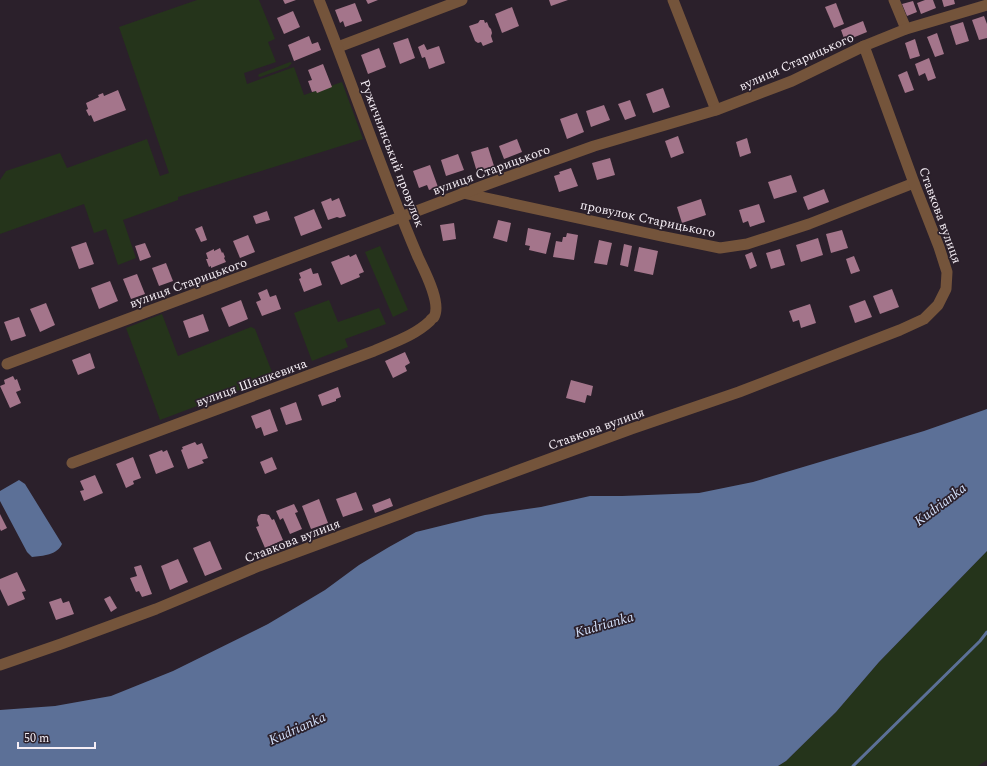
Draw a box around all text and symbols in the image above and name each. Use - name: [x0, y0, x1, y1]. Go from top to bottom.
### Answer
- street label: вулиця Старицького: [736, 28, 857, 96]
- street label: Ружичнянський провулок: [355, 76, 430, 230]
- street label: вулиця Старицького: [430, 139, 553, 201]
- street label: Ставкова вулиця: [913, 164, 967, 266]
- street label: провулок Старицького: [578, 195, 717, 243]
- street label: вулиця Старицького: [127, 252, 250, 314]
- street label: вулиця Шашкевича: [193, 353, 310, 412]
- street label: Ставкова вулиця: [545, 402, 647, 456]
- water label: Kudrianka: [910, 478, 971, 531]
- street label: Ставкова вулиця: [241, 513, 343, 568]
- water label: Kudrianka: [572, 606, 636, 643]
- water label: Kudrianka: [265, 707, 329, 750]
- scale bar: [18, 724, 95, 750]
- text: 50 m: [24, 729, 49, 748]

